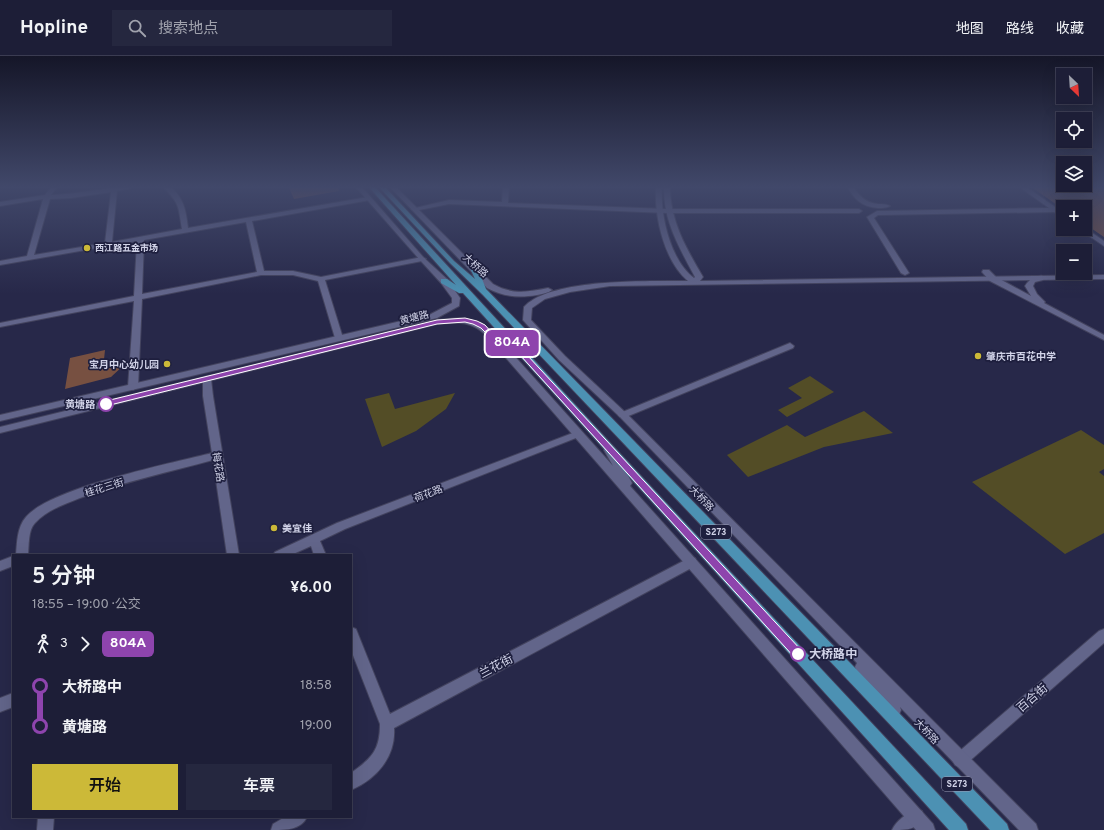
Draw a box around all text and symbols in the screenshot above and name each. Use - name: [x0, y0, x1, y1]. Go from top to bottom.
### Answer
- search box: [112, 10, 392, 46]
- text: Hopline: [20, 16, 88, 40]
- icon: search: [126, 17, 148, 39]
- text: 搜索地点: [158, 20, 218, 39]
- text: 地图: [956, 21, 984, 38]
- text: 路线: [1006, 21, 1034, 38]
- text: 收藏: [1056, 21, 1084, 38]
- north arrow: [1056, 68, 1092, 104]
- map controls: [1056, 68, 1092, 280]
- button: locate: [1056, 112, 1092, 148]
- button: layers: [1056, 156, 1092, 192]
- button: +: [1056, 200, 1092, 236]
- marker: 西江路五金市场: [82, 243, 92, 253]
- place label: 西江路五金市场: [95, 243, 158, 254]
- button: −: [1056, 244, 1092, 280]
- street label: 大桥路: [459, 251, 490, 281]
- street label: 黄塘路: [398, 309, 430, 328]
- line badge: 804A: [484, 330, 540, 356]
- text: 804A: [494, 334, 530, 351]
- marker: 肇庆市百花中学: [973, 351, 983, 361]
- place label: 肇庆市百花中学: [986, 351, 1056, 364]
- place label: 宝月中心幼儿园: [89, 358, 159, 372]
- marker: 宝月中心幼儿园: [162, 359, 172, 369]
- marker: 黄塘路: [98, 396, 114, 412]
- place label: 黄塘路: [65, 398, 96, 412]
- street label: 梅花路: [209, 451, 226, 483]
- street label: 桂花三街: [83, 476, 125, 500]
- street label: 荷花路: [412, 483, 445, 506]
- street label: 大桥路: [686, 484, 716, 514]
- marker: 美宜佳: [269, 523, 279, 533]
- place label: 美宜佳: [282, 523, 312, 536]
- road number: S273: [701, 525, 731, 539]
- text: 5 分钟: [32, 564, 95, 591]
- text: ¥6.00: [290, 579, 332, 598]
- text: 18:55 – 19:00 · 公交: [32, 597, 141, 613]
- icon: walk: [32, 633, 54, 655]
- icon: forward: [74, 633, 96, 655]
- text: 804A: [110, 635, 146, 652]
- text: 3: [60, 636, 68, 652]
- marker: 大桥路中: [790, 646, 806, 662]
- place label: 大桥路中: [809, 647, 857, 663]
- street label: 兰花街: [477, 651, 516, 682]
- text: 18:58: [300, 678, 332, 694]
- text: 大桥路中: [62, 679, 122, 698]
- street label: 百合街: [1014, 681, 1051, 717]
- street label: 大桥路: [911, 717, 941, 747]
- text: 19:00: [300, 718, 332, 734]
- text: 黄塘路: [62, 719, 107, 738]
- button: 开始: [32, 764, 178, 810]
- button: 车票: [186, 764, 332, 810]
- road number: S273: [942, 777, 972, 791]

